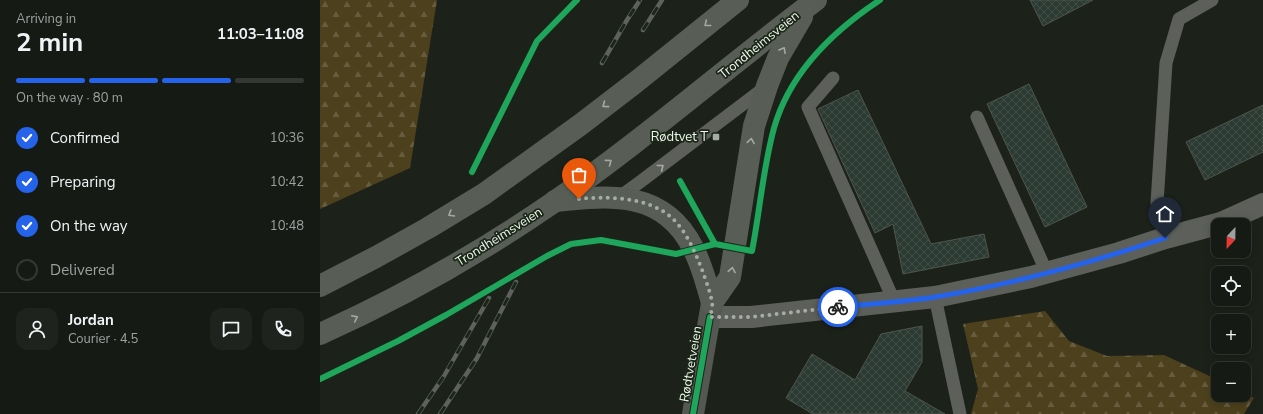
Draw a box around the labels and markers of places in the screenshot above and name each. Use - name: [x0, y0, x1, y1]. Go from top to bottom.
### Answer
- place label: Rødtvet T: [651, 128, 708, 146]
- marker: Rødtvet T: [711, 132, 721, 142]
- pin: [562, 158, 596, 199]
- pin: [1148, 197, 1182, 238]

